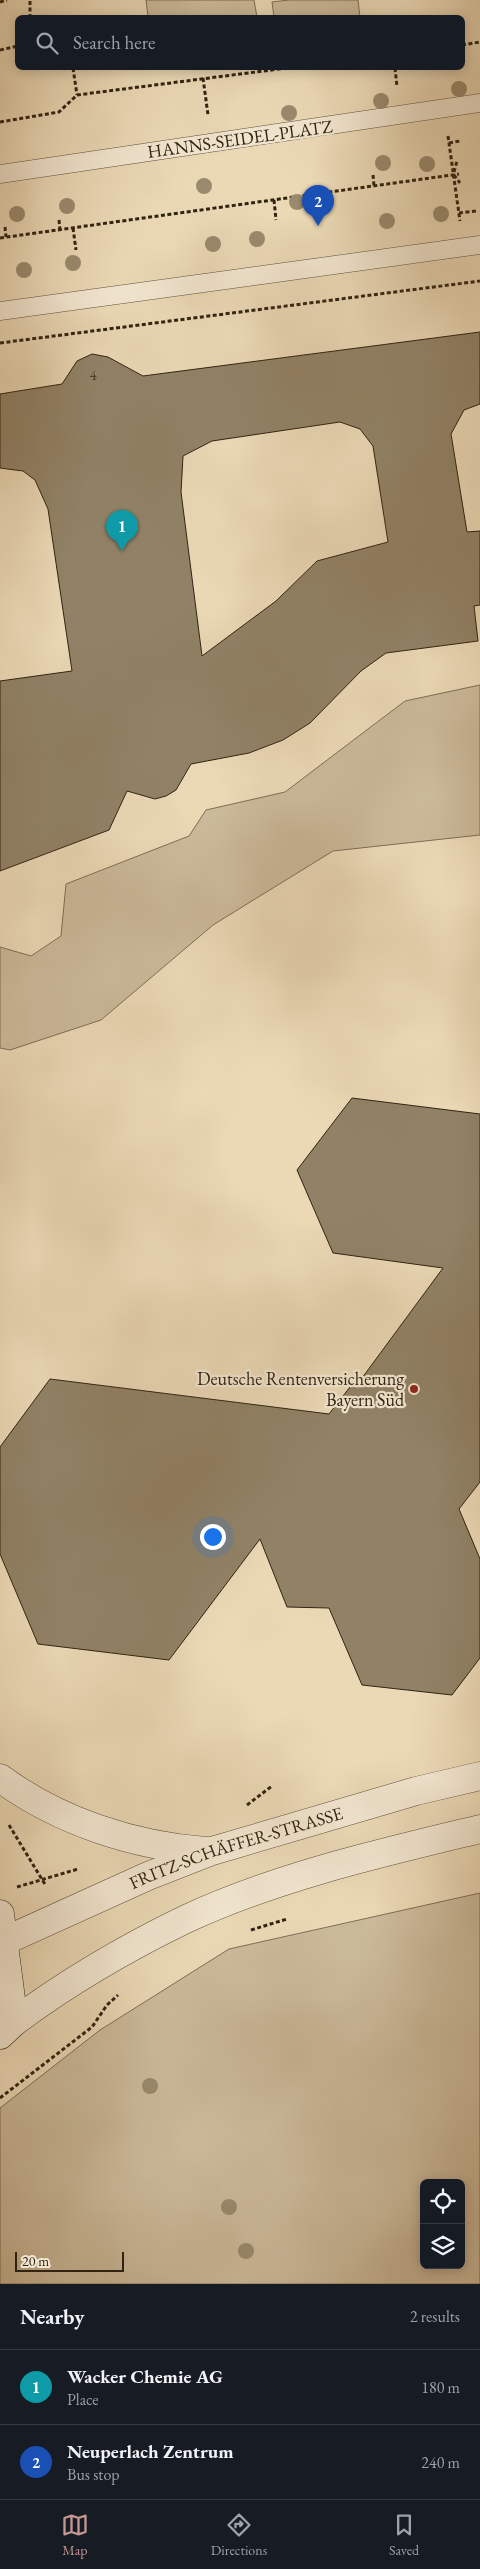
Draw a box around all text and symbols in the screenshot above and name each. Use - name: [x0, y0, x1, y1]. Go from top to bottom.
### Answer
- search box: [15, 15, 465, 70]
- icon: search: [33, 29, 61, 57]
- text: Search here: [73, 30, 155, 55]
- street label: HANNS-SEIDEL-PLATZ: [146, 114, 334, 163]
- pin: 2: [302, 185, 334, 226]
- house number: 4: [89, 365, 97, 384]
- pin: 1: [106, 510, 138, 551]
- place label: Deutsche Rentenversicherung Bayern Süd: [197, 1367, 405, 1411]
- marker: Deutsche Rentenversicherung Bayern Süd: [408, 1383, 420, 1395]
- your location: [200, 1524, 226, 1550]
- street label: FRITZ-SCHÄFFER-STRASSE: [125, 1801, 345, 1894]
- map controls: [420, 2179, 465, 2269]
- button: locate: [420, 2179, 465, 2224]
- button: layers: [420, 2224, 465, 2269]
- scale bar: [15, 2249, 124, 2272]
- text: 20 m: [22, 2252, 49, 2270]
- text: Nearby: [20, 2303, 84, 2330]
- text: 2 results: [410, 2306, 460, 2327]
- text: Wacker Chemie AG: [67, 2364, 223, 2389]
- text: 1: [32, 2377, 40, 2398]
- text: 180 m: [421, 2377, 460, 2398]
- text: Place: [67, 2389, 99, 2410]
- text: Neuperlach Zentrum: [67, 2439, 234, 2464]
- text: 2: [32, 2452, 40, 2473]
- text: 240 m: [421, 2452, 460, 2473]
- text: Bus stop: [67, 2464, 120, 2485]
- tab: Map: [61, 2511, 89, 2559]
- tab: Directions: [211, 2511, 267, 2559]
- tab: Saved: [389, 2511, 419, 2559]

